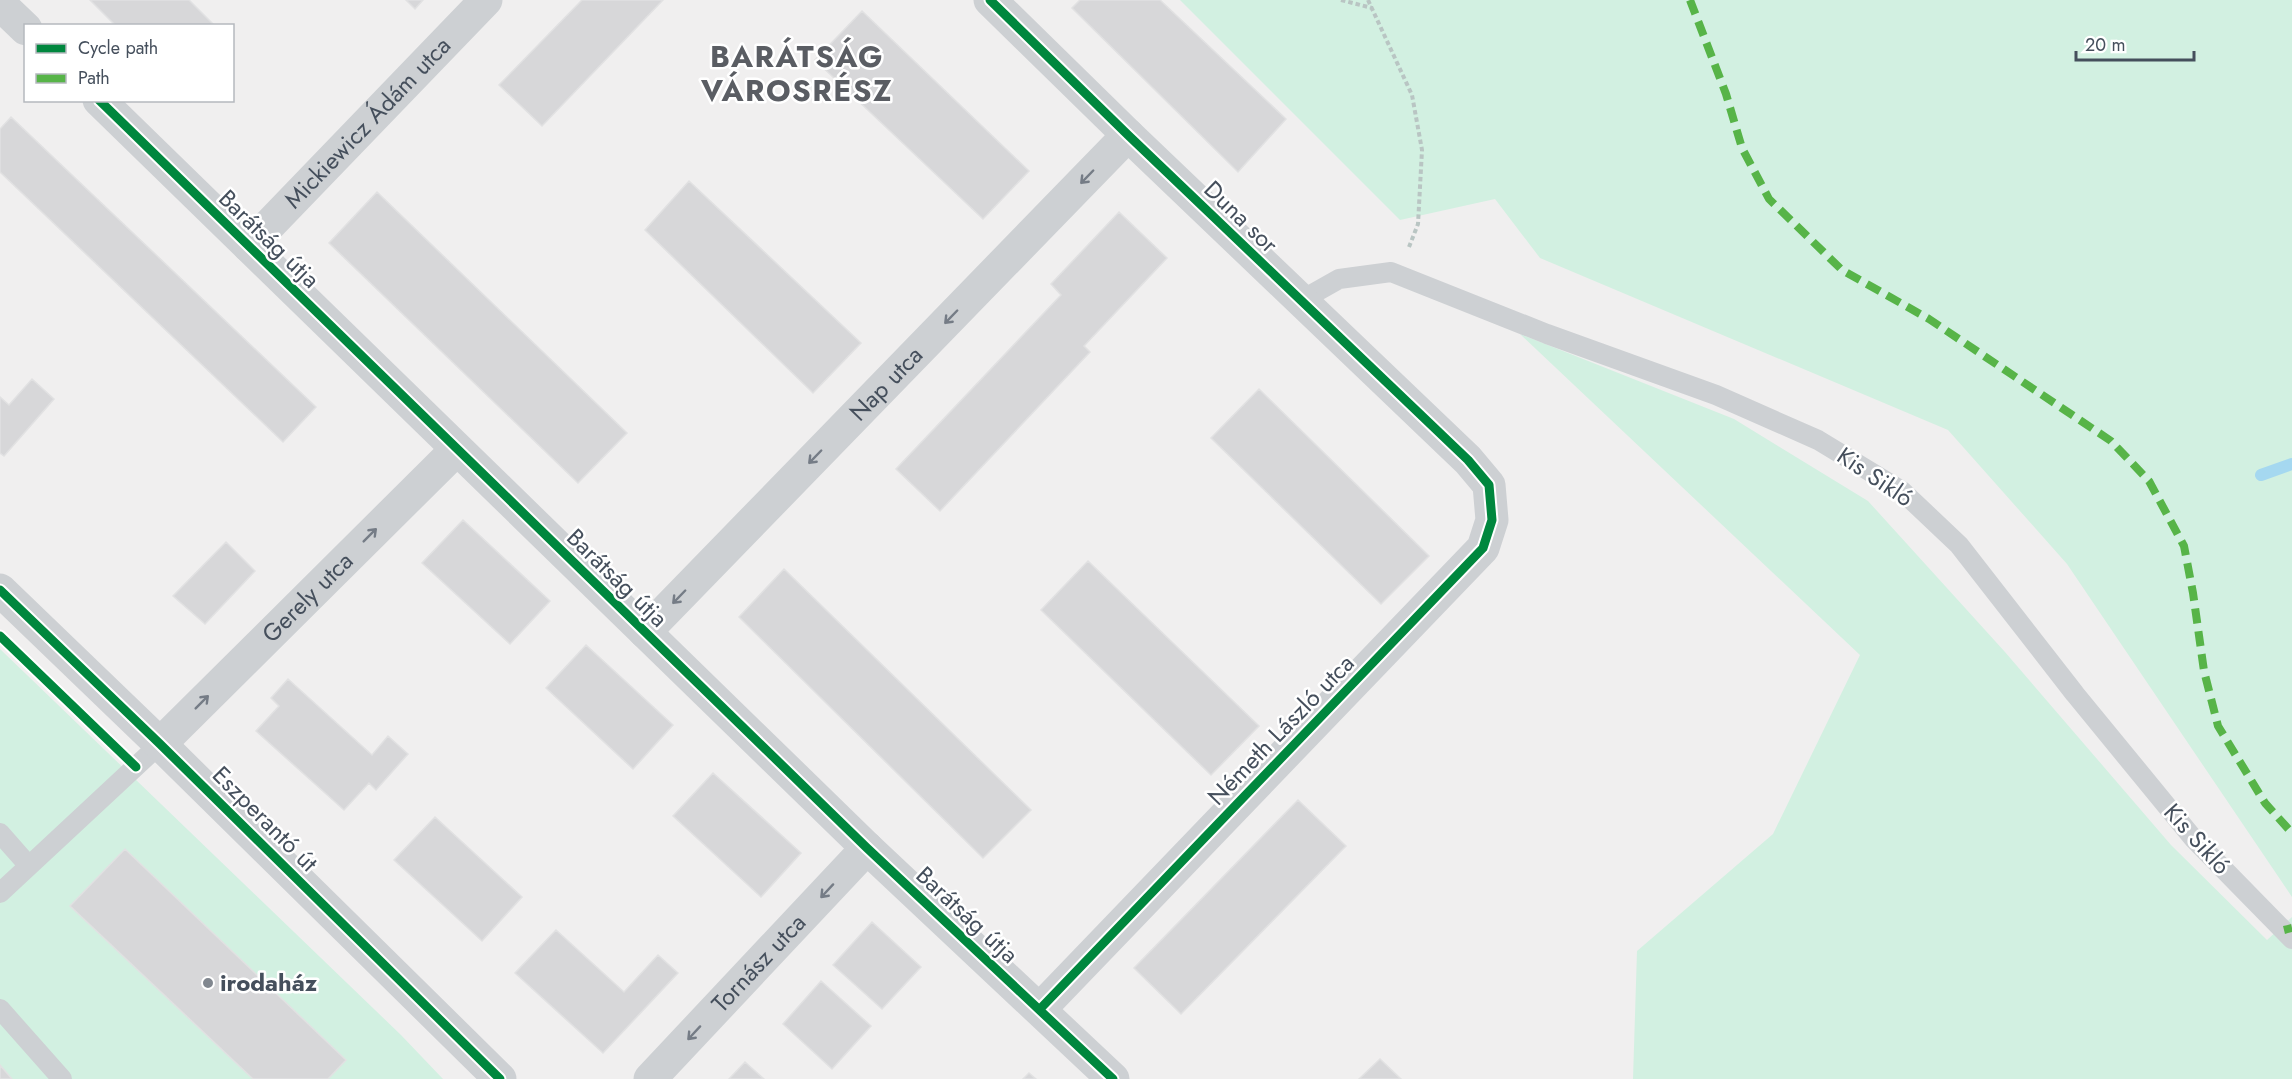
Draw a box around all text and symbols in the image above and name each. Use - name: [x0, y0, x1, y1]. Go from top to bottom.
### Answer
- legend: [24, 24, 234, 102]
- scale bar: [2076, 24, 2194, 62]
- street label: Mickiewicz Ádám utca: [276, 29, 459, 216]
- text: 20 m: [2085, 32, 2125, 58]
- text: Cycle path: [78, 35, 158, 61]
- district label: BARÁTSÁG VÁROSRÉSZ: [700, 35, 893, 112]
- text: Path: [78, 65, 110, 91]
- one-way arrow: [1079, 169, 1094, 184]
- street label: Duna sor: [1196, 172, 1287, 261]
- street label: Barátság útja: [211, 181, 328, 296]
- one-way arrow: [944, 309, 958, 324]
- street label: Nap utca: [841, 338, 931, 429]
- street label: Kis Sikló: [1830, 438, 1920, 515]
- one-way arrow: [808, 449, 822, 464]
- street label: Barátság útja: [559, 520, 676, 635]
- one-way arrow: [362, 528, 377, 543]
- street label: Gerely utca: [254, 544, 361, 650]
- one-way arrow: [672, 589, 687, 604]
- street label: Németh László utca: [1199, 646, 1362, 813]
- one-way arrow: [194, 695, 209, 710]
- street label: Eszperantó út: [205, 758, 326, 880]
- street label: Kis Sikló: [2156, 795, 2239, 882]
- street label: Barátság útja: [908, 858, 1026, 971]
- one-way arrow: [820, 883, 835, 898]
- street label: Tornász utca: [703, 906, 814, 1020]
- place label: irodaház: [220, 965, 318, 1000]
- marker: irodaház: [201, 976, 215, 990]
- one-way arrow: [686, 1025, 701, 1040]

